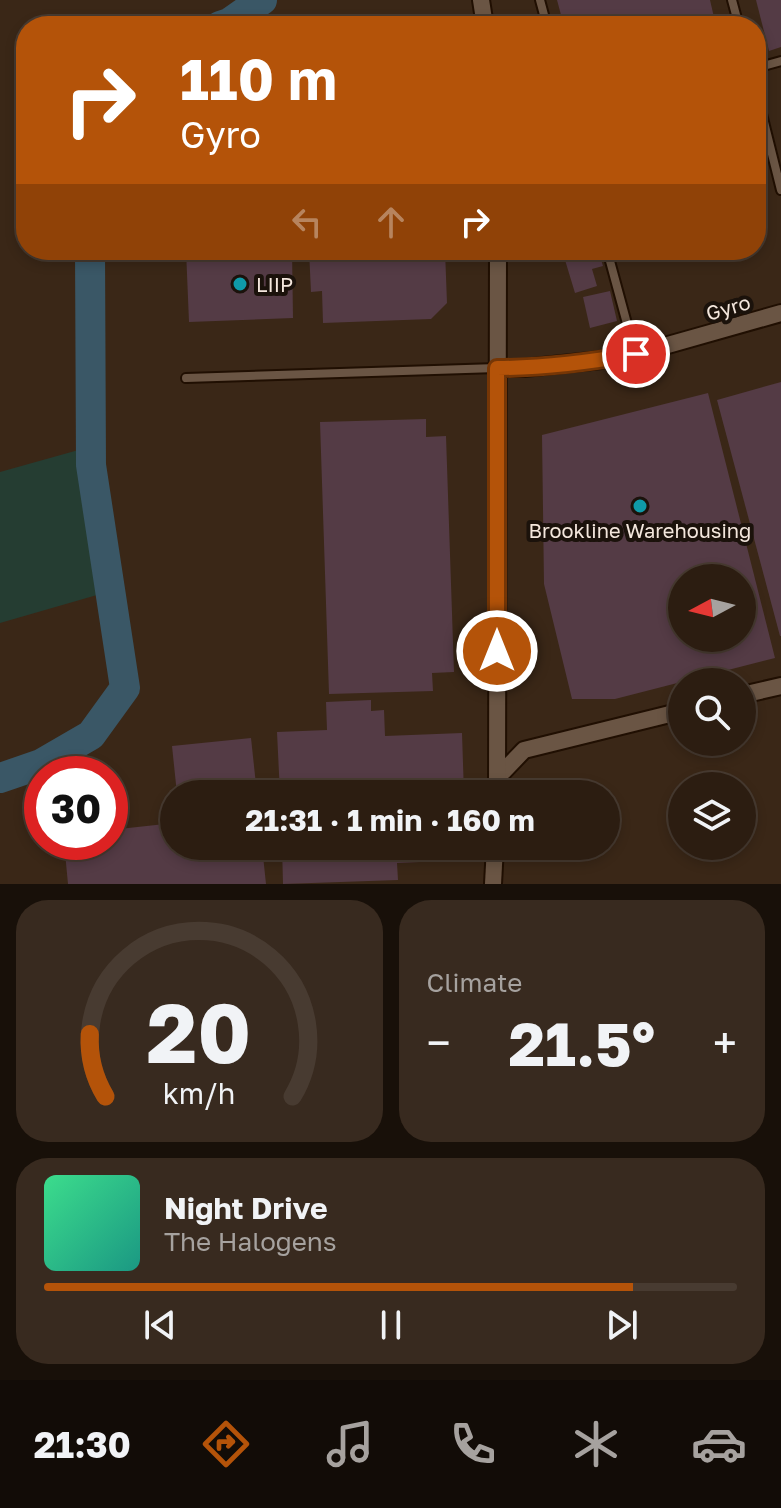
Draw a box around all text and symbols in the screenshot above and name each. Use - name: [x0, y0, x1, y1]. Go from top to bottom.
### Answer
- text: 110 m: [180, 45, 337, 112]
- icon: right: [48, 48, 152, 152]
- text: Gyro: [180, 113, 261, 156]
- icon: left: [285, 200, 329, 244]
- icon: ahead: [369, 200, 413, 244]
- icon: right: [453, 200, 497, 244]
- place label: LIIP: [256, 272, 293, 296]
- marker: LIIP: [231, 275, 249, 293]
- street label: Gyro: [703, 289, 753, 325]
- pin: [602, 320, 670, 388]
- icon: arrive: [614, 332, 658, 376]
- marker: Brookline Warehousing: [631, 497, 649, 515]
- place label: Brookline Warehousing: [529, 518, 751, 542]
- north arrow: [668, 564, 756, 652]
- map controls: [668, 564, 756, 860]
- position arrow: [455, 609, 539, 693]
- button: search: [668, 668, 756, 756]
- speed limit sign: 30: [24, 756, 128, 860]
- button: layers: [668, 772, 756, 860]
- text: 21:31 · 1 min · 160 m: [245, 802, 535, 838]
- text: Climate: [427, 967, 522, 998]
- text: 20: [147, 981, 252, 1081]
- text: 21.5°: [508, 1007, 655, 1079]
- text: −: [427, 1016, 451, 1069]
- text: +: [713, 1016, 737, 1069]
- text: km/h: [163, 1076, 236, 1110]
- text: Night Drive: [164, 1190, 328, 1226]
- text: The Halogens: [164, 1226, 337, 1257]
- icon: previous: [138, 1303, 182, 1347]
- icon: pause: [369, 1303, 413, 1347]
- icon: next: [600, 1303, 644, 1347]
- icon: directions: [198, 1416, 254, 1472]
- icon: music: [322, 1416, 378, 1472]
- icon: phone: [445, 1416, 501, 1472]
- icon: climate: [568, 1416, 624, 1472]
- icon: car: [691, 1416, 747, 1472]
- text: 21:30: [34, 1423, 131, 1466]

